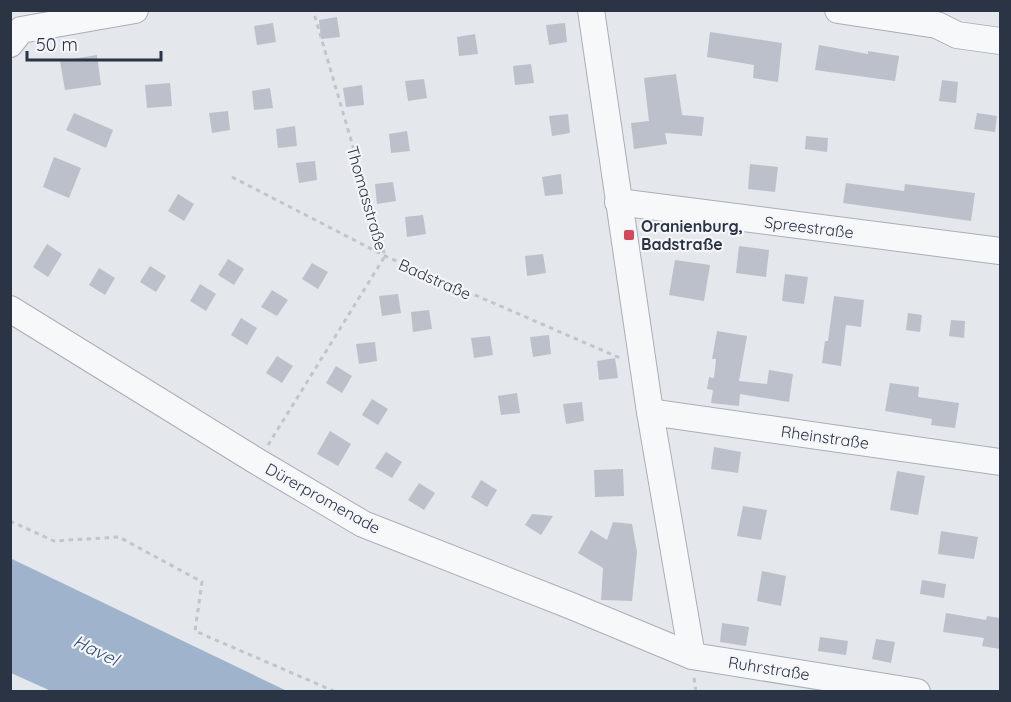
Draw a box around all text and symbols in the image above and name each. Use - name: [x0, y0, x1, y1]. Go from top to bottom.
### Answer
- scale bar: [27, 24, 160, 62]
- text: 50 m: [36, 33, 78, 56]
- street label: Thomasstraße: [343, 144, 391, 252]
- street label: Spreestraße: [763, 212, 855, 242]
- place label: Oranienburg, Badstraße: [641, 216, 743, 254]
- marker: Oranienburg, Badstraße: [622, 228, 636, 242]
- street label: Badstraße: [396, 254, 474, 304]
- street label: Rheinstraße: [780, 421, 870, 453]
- street label: Dürerpromenade: [262, 458, 384, 538]
- water label: Havel: [70, 629, 124, 672]
- street label: Ruhrstraße: [727, 652, 811, 684]

